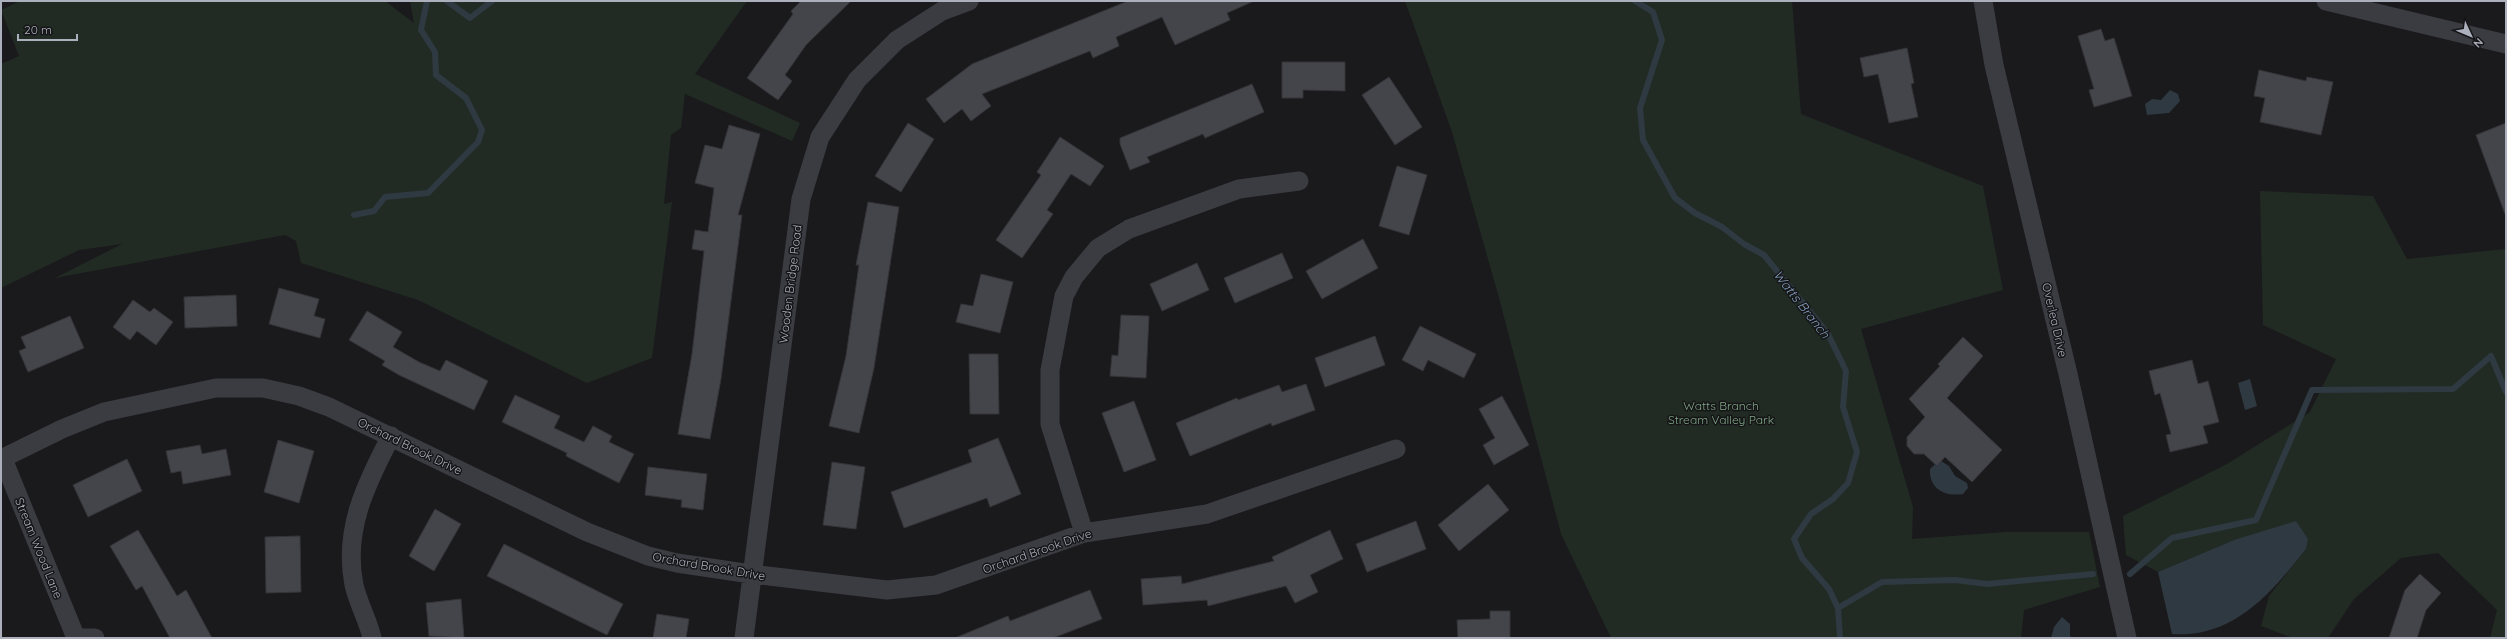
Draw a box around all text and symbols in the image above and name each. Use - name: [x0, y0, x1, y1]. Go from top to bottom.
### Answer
- scale bar: [18, 16, 77, 42]
- north arrow: [2451, 16, 2491, 56]
- text: 20 m: [24, 22, 52, 37]
- text: N: [2470, 35, 2486, 51]
- street label: Wooden Bridge Road: [775, 224, 805, 344]
- water label: Watts Branch: [1770, 267, 1834, 342]
- street label: Overlea Drive: [2039, 281, 2071, 359]
- park label: Watts Branch Stream Valley Park: [1668, 398, 1774, 427]
- street label: Orchard Brook Drive: [355, 414, 465, 478]
- street label: Stream Wood Lane: [12, 495, 66, 601]
- street label: Orchard Brook Drive: [981, 525, 1094, 577]
- street label: Orchard Brook Drive: [652, 549, 767, 583]

